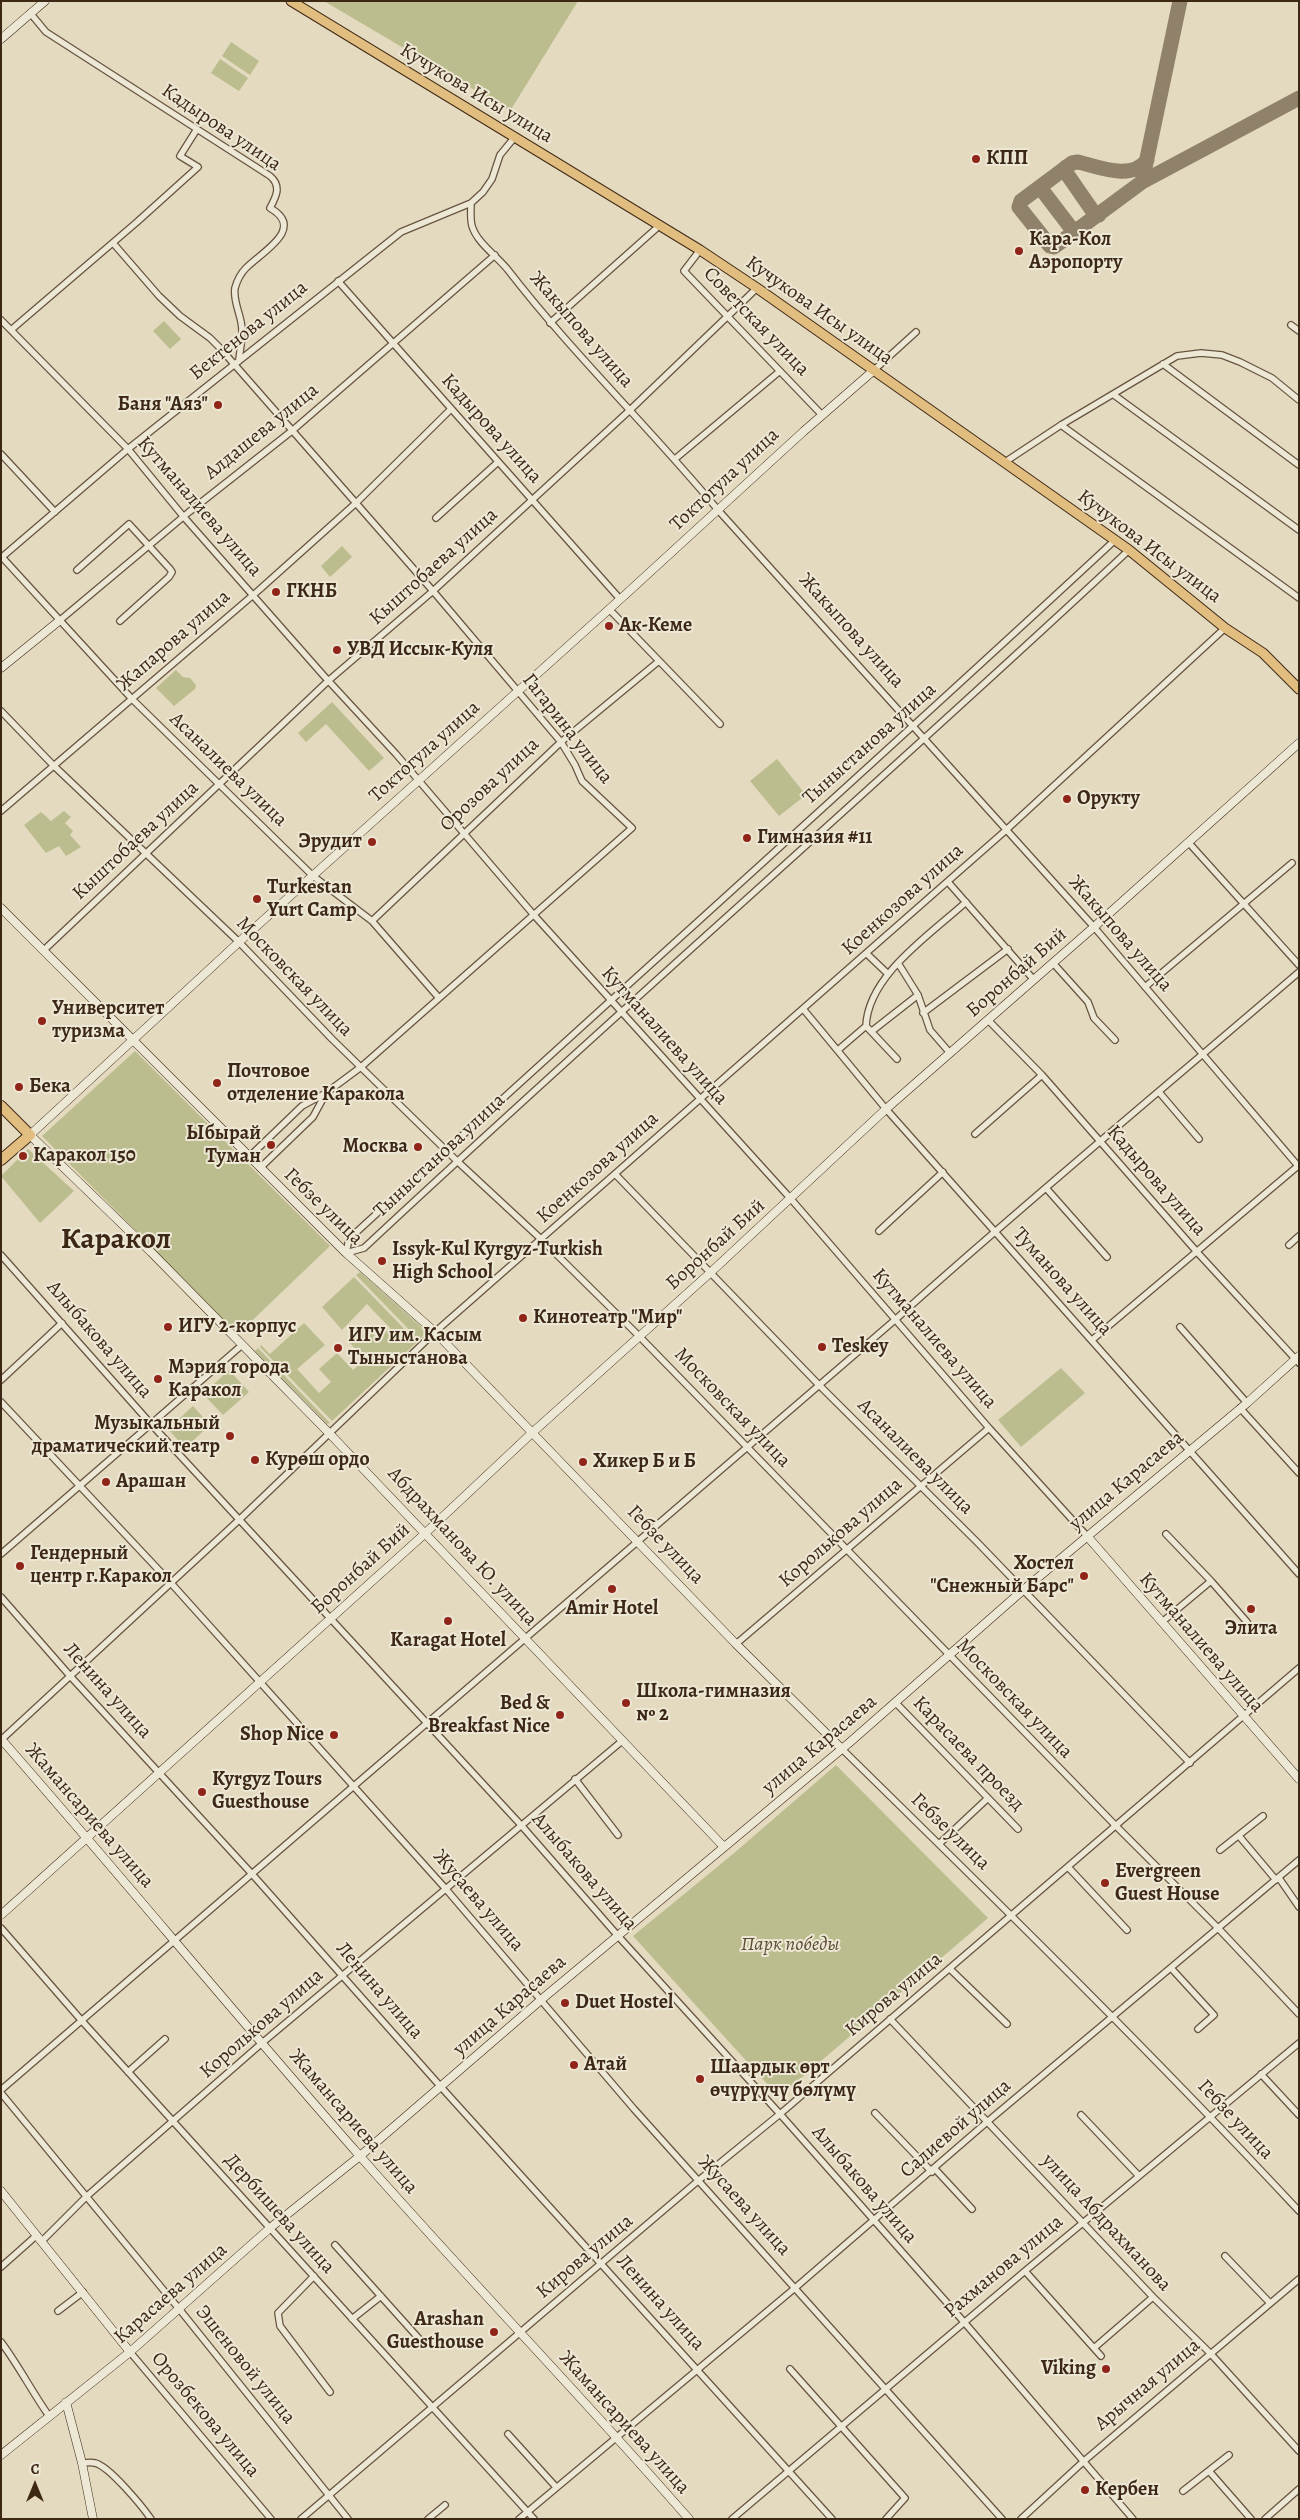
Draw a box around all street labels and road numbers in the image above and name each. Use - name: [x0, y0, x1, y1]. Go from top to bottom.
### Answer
- street label: Кучукова Исы улица: [395, 39, 557, 149]
- street label: Кадырова улица: [157, 79, 285, 177]
- street label: Кучукова Исы улица: [741, 251, 897, 371]
- street label: Советская улица: [698, 262, 814, 382]
- street label: Жакыпова улица: [524, 267, 638, 393]
- street label: Бектенова улица: [185, 276, 313, 386]
- street label: Кадырова улица: [435, 369, 547, 489]
- street label: Алдашева улица: [200, 379, 324, 485]
- street label: Токтогула улица: [665, 423, 785, 537]
- street label: Кутманалиева улица: [132, 432, 266, 582]
- street label: Кучукова Исы улица: [1072, 485, 1226, 609]
- street label: Кыштобаева улица: [365, 503, 503, 631]
- street label: Жакыпова улица: [793, 569, 909, 693]
- street label: Жапарова улица: [112, 585, 236, 697]
- street label: Гагарина улица: [516, 669, 618, 789]
- street label: Тыныстанова улица: [798, 678, 942, 810]
- street label: Токтогула улица: [365, 696, 485, 808]
- street label: Асаналиева улица: [164, 708, 292, 832]
- street label: Орозова улица: [435, 733, 545, 837]
- street label: Кыштобаева улица: [68, 776, 204, 906]
- street label: Коенкозова улица: [837, 839, 969, 961]
- street label: Жакыпова улица: [1063, 871, 1177, 997]
- street label: Московская улица: [231, 912, 357, 1042]
- street label: Боронбай Бий: [962, 923, 1072, 1023]
- street label: Кутманалиева улица: [595, 962, 733, 1110]
- street label: Тыныстанова улица: [369, 1089, 511, 1223]
- street label: Коенкозова улица: [532, 1107, 664, 1229]
- street label: Кадырова улица: [1101, 1121, 1211, 1241]
- street label: Гебзе улица: [278, 1163, 368, 1251]
- street label: Боронбай Бий: [661, 1194, 771, 1296]
- street label: Туманова улица: [1007, 1223, 1117, 1341]
- street label: Кутманалиева улица: [867, 1264, 1001, 1414]
- street label: Алыбакова улица: [41, 1276, 157, 1404]
- street label: Московская улица: [669, 1343, 795, 1473]
- street label: Асаналиева улица: [852, 1394, 978, 1520]
- street label: улица Карасаева: [1065, 1426, 1189, 1536]
- street label: Абдрахманова Ю. улица: [382, 1463, 542, 1631]
- street label: Королькова улица: [774, 1473, 908, 1593]
- street label: Гебзе улица: [621, 1500, 709, 1590]
- street label: Боронбай Бий: [306, 1518, 416, 1620]
- street label: Кутманалиева улица: [1134, 1568, 1268, 1718]
- street label: Московская улица: [951, 1634, 1077, 1764]
- street label: Ленина улица: [58, 1638, 156, 1744]
- street label: улица Карасаева: [758, 1690, 882, 1800]
- street label: Карасаева проезд: [907, 1692, 1029, 1816]
- street label: Жамансариева улица: [19, 1739, 159, 1893]
- street label: Гебзе улица: [905, 1788, 995, 1876]
- street label: Алыбакова улица: [526, 1808, 642, 1936]
- street label: Жусаева улица: [427, 1845, 529, 1957]
- street label: Ленина улица: [330, 1937, 428, 2045]
- street label: Кирова улица: [841, 1948, 947, 2042]
- street label: улица Карасаева: [449, 1950, 571, 2062]
- street label: Королькова улица: [195, 1964, 329, 2084]
- street label: Жамансариева улица: [283, 2045, 423, 2199]
- street label: Салиевой улица: [896, 2074, 1016, 2184]
- street label: Гебзе улица: [1192, 2075, 1278, 2165]
- street label: Алыбакова улица: [806, 2121, 922, 2249]
- street label: Дербишева улица: [219, 2149, 339, 2279]
- street label: улица Абдрахманова: [1036, 2149, 1176, 2297]
- street label: Жусаева улица: [693, 2151, 795, 2261]
- street label: Кирова улица: [532, 2210, 638, 2304]
- street label: Рахманова улица: [940, 2210, 1068, 2324]
- street label: Карасаева улица: [110, 2238, 232, 2350]
- street label: Ленина улица: [611, 2250, 709, 2356]
- street label: Эшеновой улица: [190, 2301, 300, 2429]
- street label: Арычная улица: [1090, 2334, 1206, 2436]
- street label: Жамансариева улица: [553, 2346, 695, 2500]
- street label: Орозбекова улица: [146, 2347, 264, 2483]

